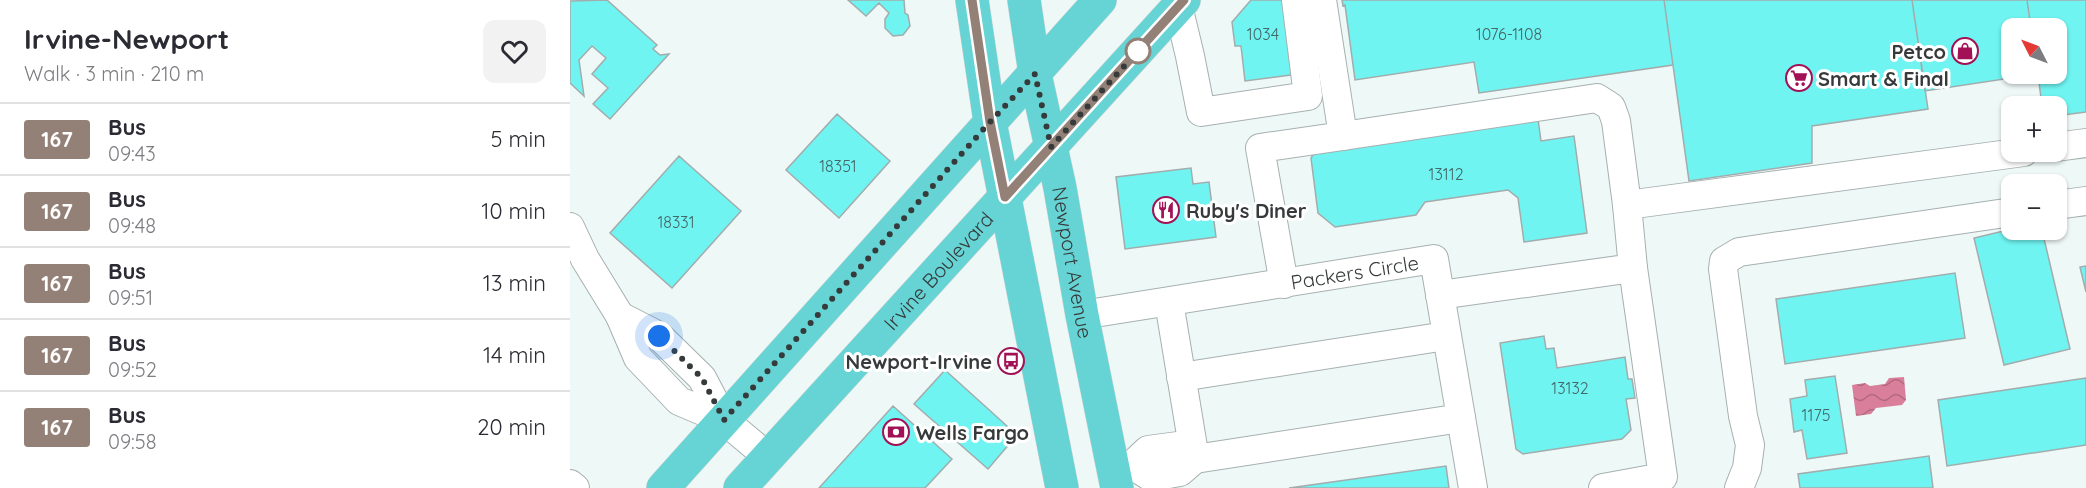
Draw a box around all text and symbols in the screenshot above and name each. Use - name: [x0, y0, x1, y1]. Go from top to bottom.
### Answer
- north arrow: [2001, 18, 2067, 84]
- map controls: [2001, 18, 2067, 240]
- button: heart: [483, 20, 546, 83]
- text: Irvine-Newport: [24, 21, 229, 56]
- house number: 1034: [1247, 24, 1279, 44]
- house number: 1076-1108: [1476, 24, 1542, 44]
- shop icon: Petco: [1950, 36, 1980, 66]
- unlabelled marker: [1125, 38, 1151, 64]
- place label: Petco: [1891, 39, 1946, 64]
- text: Walk · 3 min · 210 m: [24, 61, 204, 86]
- supermarket icon: Smart & Final: [1784, 63, 1814, 93]
- place label: Smart & Final: [1818, 66, 1949, 91]
- button: +: [2001, 96, 2067, 162]
- text: Bus: [108, 113, 146, 141]
- text: 5 min: [491, 125, 546, 153]
- text: 167: [41, 126, 73, 152]
- text: 09:43: [108, 141, 156, 166]
- house number: 18351: [819, 156, 857, 176]
- house number: 13112: [1428, 164, 1464, 184]
- button: −: [2001, 174, 2067, 240]
- text: Bus: [108, 185, 146, 213]
- street label: Newport Avenue: [1047, 185, 1099, 340]
- restaurant icon: Ruby's Diner: [1151, 195, 1181, 225]
- text: 10 min: [481, 197, 546, 225]
- text: 167: [41, 198, 73, 224]
- place label: Ruby's Diner: [1186, 198, 1307, 223]
- street label: Irvine Boulevard: [878, 206, 998, 335]
- house number: 18331: [657, 212, 695, 232]
- text: 09:48: [108, 213, 156, 238]
- street label: Packers Circle: [1289, 249, 1420, 294]
- text: Bus: [108, 257, 146, 285]
- text: 13 min: [483, 269, 546, 297]
- text: 167: [41, 270, 73, 296]
- text: 09:51: [108, 285, 153, 310]
- your location: [644, 321, 674, 351]
- text: Bus: [108, 329, 146, 357]
- text: 14 min: [483, 341, 546, 369]
- text: 167: [41, 342, 73, 368]
- bus stop icon: Newport-Irvine: [996, 346, 1026, 376]
- place label: Newport-Irvine: [845, 349, 992, 374]
- text: 09:52: [108, 357, 157, 382]
- house number: 13132: [1551, 378, 1589, 398]
- text: Bus: [108, 401, 146, 429]
- house number: 1175: [1802, 405, 1830, 425]
- text: 20 min: [477, 413, 546, 441]
- text: 167: [41, 414, 73, 440]
- bank icon: Wells Fargo: [881, 417, 911, 447]
- place label: Wells Fargo: [916, 420, 1029, 445]
- text: 09:58: [108, 429, 157, 454]

